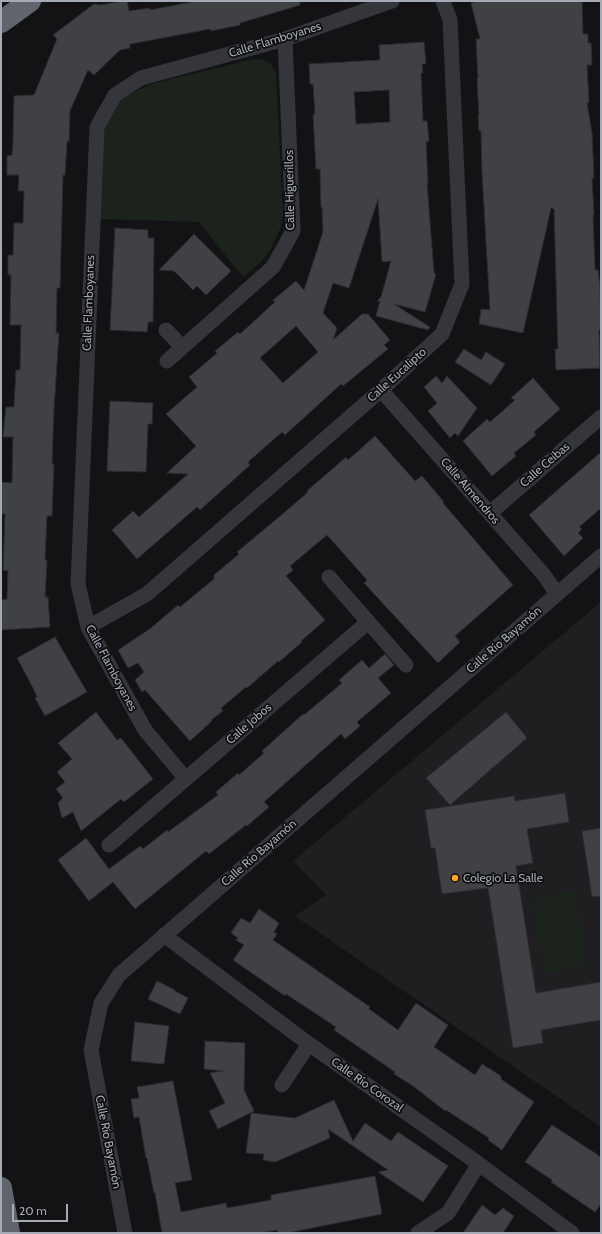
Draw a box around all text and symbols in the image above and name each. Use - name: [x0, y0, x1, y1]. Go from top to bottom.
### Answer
- street label: Calle Flamboyanes: [227, 19, 323, 61]
- street label: Calle Higuerillos: [282, 150, 298, 230]
- street label: Calle Flamboyanes: [80, 255, 98, 351]
- street label: Calle Eucalipto: [365, 345, 429, 405]
- street label: Calle Ceibas: [517, 440, 573, 490]
- street label: Calle Almendros: [437, 455, 503, 527]
- street label: Calle Río Bayamón: [463, 603, 545, 677]
- street label: Calle Flamboyanes: [82, 622, 140, 714]
- street label: Calle Jobos: [223, 700, 275, 748]
- street label: Calle Río Bayamón: [218, 816, 300, 890]
- place label: Colegio La Salle: [463, 871, 543, 885]
- marker: Colegio La Salle: [450, 873, 460, 883]
- street label: Calle Río Corozal: [328, 1055, 406, 1115]
- street label: Calle Río Bayamón: [92, 1094, 124, 1190]
- scale bar: [14, 1196, 70, 1222]
- text: 20 m: [19, 1203, 47, 1218]

